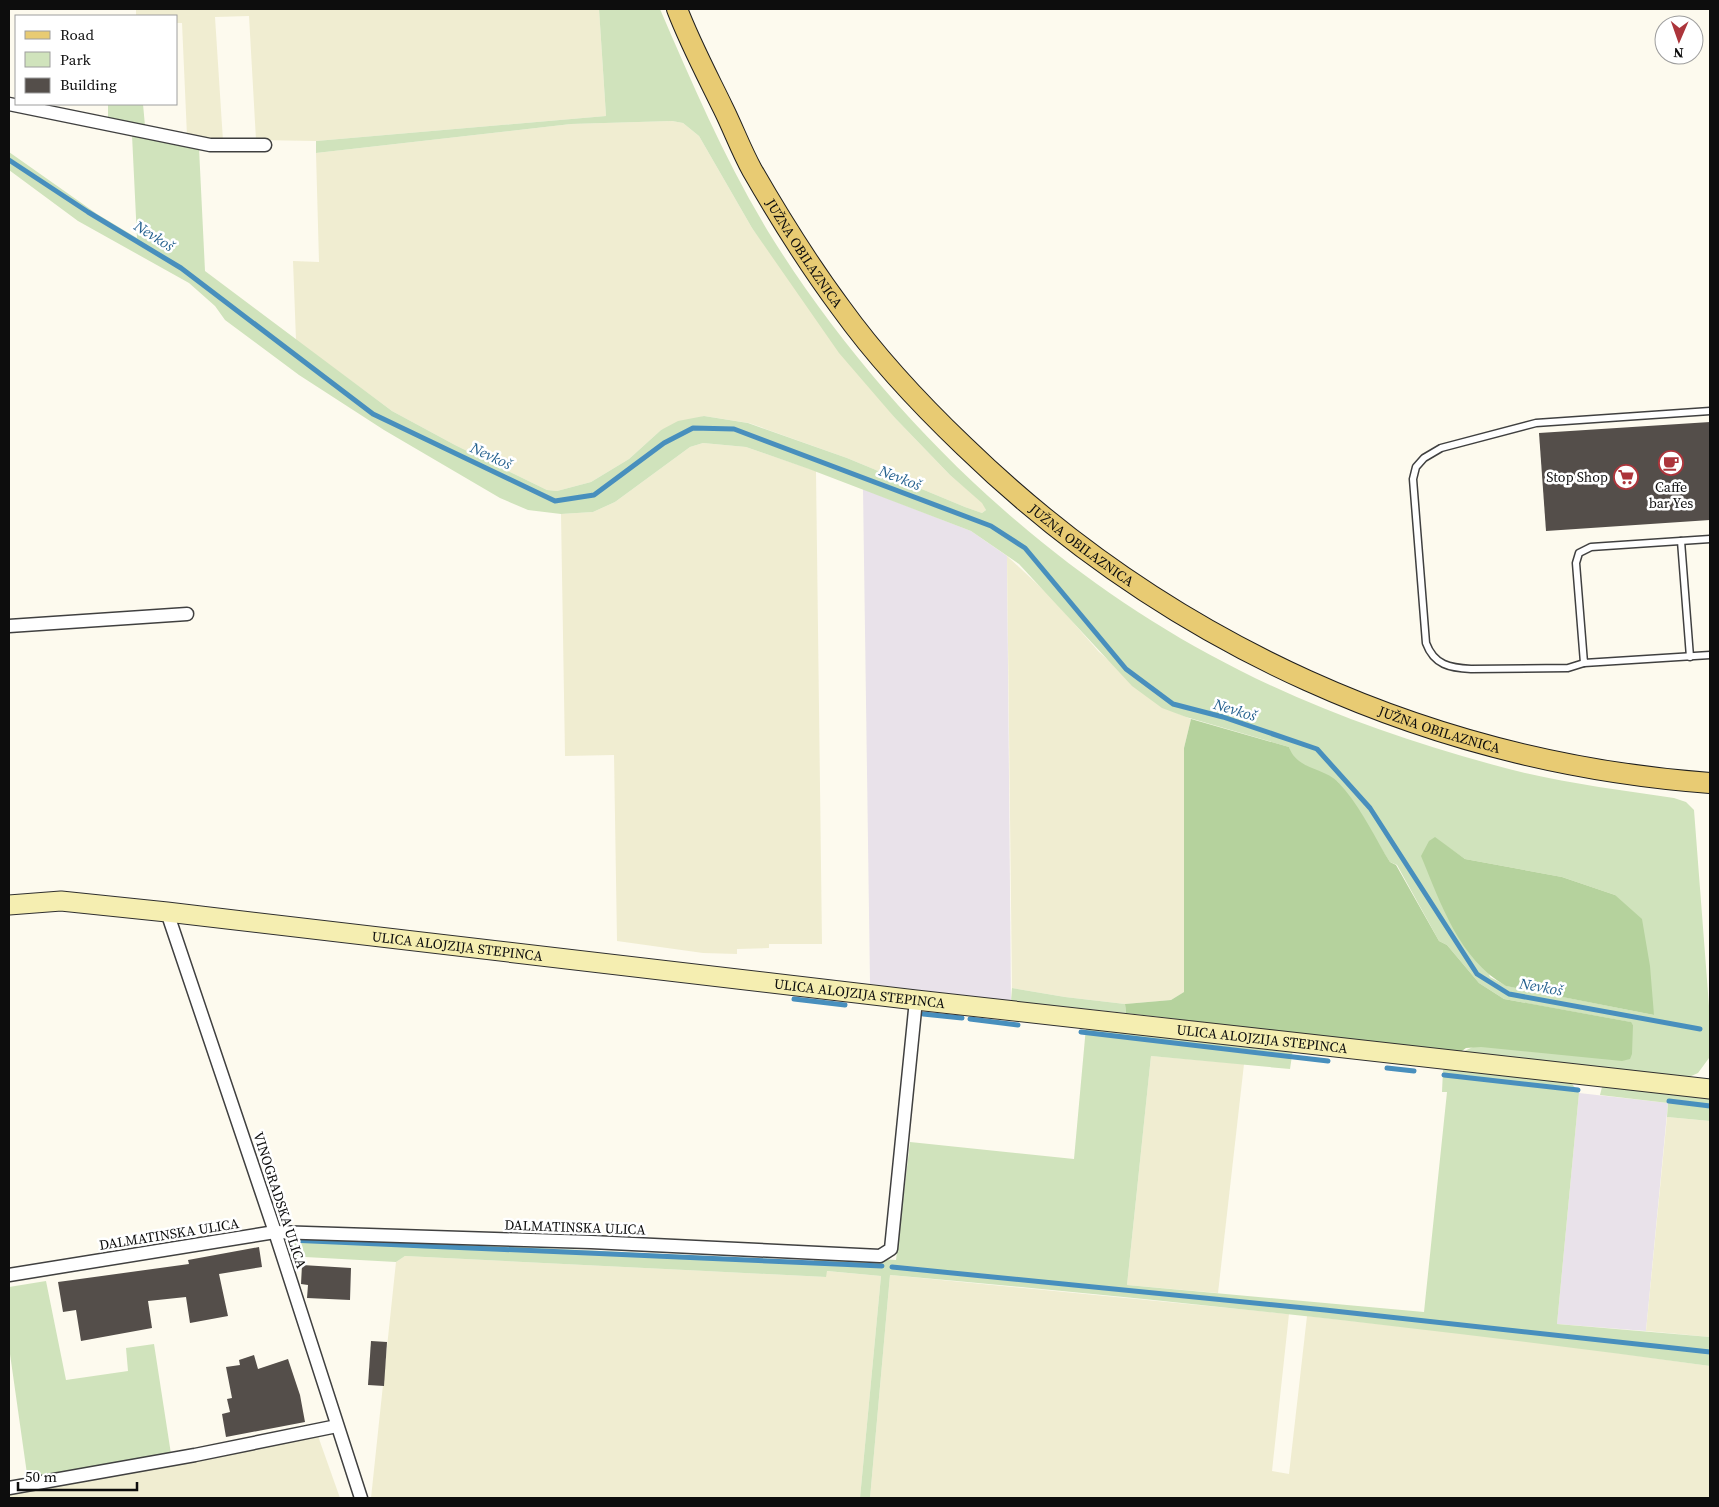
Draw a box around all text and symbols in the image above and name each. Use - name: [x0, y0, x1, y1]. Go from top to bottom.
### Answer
- legend: [15, 15, 178, 105]
- north arrow: [1654, 15, 1704, 65]
- text: Road: [60, 24, 94, 45]
- text: N: [1673, 43, 1684, 63]
- text: Park: [60, 49, 92, 70]
- text: Building: [60, 74, 117, 95]
- street label: JUŽNA OBILAZNICA: [760, 194, 848, 313]
- water label: Nevkoš: [129, 215, 180, 257]
- water label: Nevkoš: [466, 436, 517, 475]
- cafe icon: Caffe bar Yes: [1658, 450, 1684, 476]
- water label: Nevkoš: [875, 460, 926, 496]
- supermarket icon: Stop Shop: [1613, 464, 1639, 490]
- place label: Stop Shop: [1546, 467, 1608, 487]
- place label: Caffe bar Yes: [1649, 477, 1693, 513]
- street label: JUŽNA OBILAZNICA: [1024, 498, 1139, 592]
- water label: Nevkoš: [1210, 693, 1261, 726]
- street label: JUŽNA OBILAZNICA: [1375, 700, 1503, 758]
- street label: ULICA ALOJZIJA STEPINCA: [371, 926, 545, 966]
- water label: Nevkoš: [1517, 972, 1566, 1001]
- street label: ULICA ALOJZIJA STEPINCA: [773, 973, 947, 1013]
- street label: ULICA ALOJZIJA STEPINCA: [1175, 1019, 1349, 1058]
- street label: VINOGRADSKA ULICA: [248, 1129, 312, 1272]
- street label: DALMATINSKA ULICA: [98, 1213, 241, 1255]
- street label: DALMATINSKA ULICA: [504, 1215, 647, 1239]
- scale bar: [18, 1460, 136, 1492]
- text: 50 m: [25, 1466, 57, 1487]

